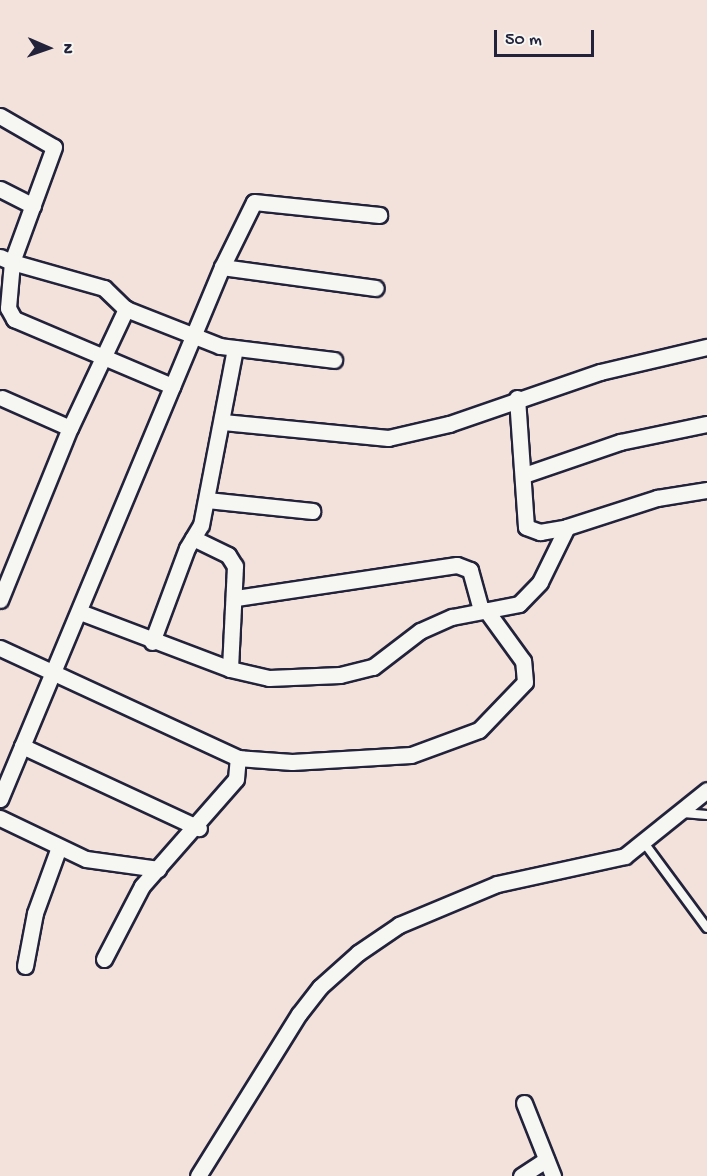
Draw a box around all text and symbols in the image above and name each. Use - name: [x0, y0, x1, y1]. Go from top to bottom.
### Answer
- north arrow: [18, 18, 78, 78]
- scale bar: [497, 18, 598, 56]
- text: 50 m: [505, 30, 542, 51]
- text: N: [57, 43, 76, 54]

